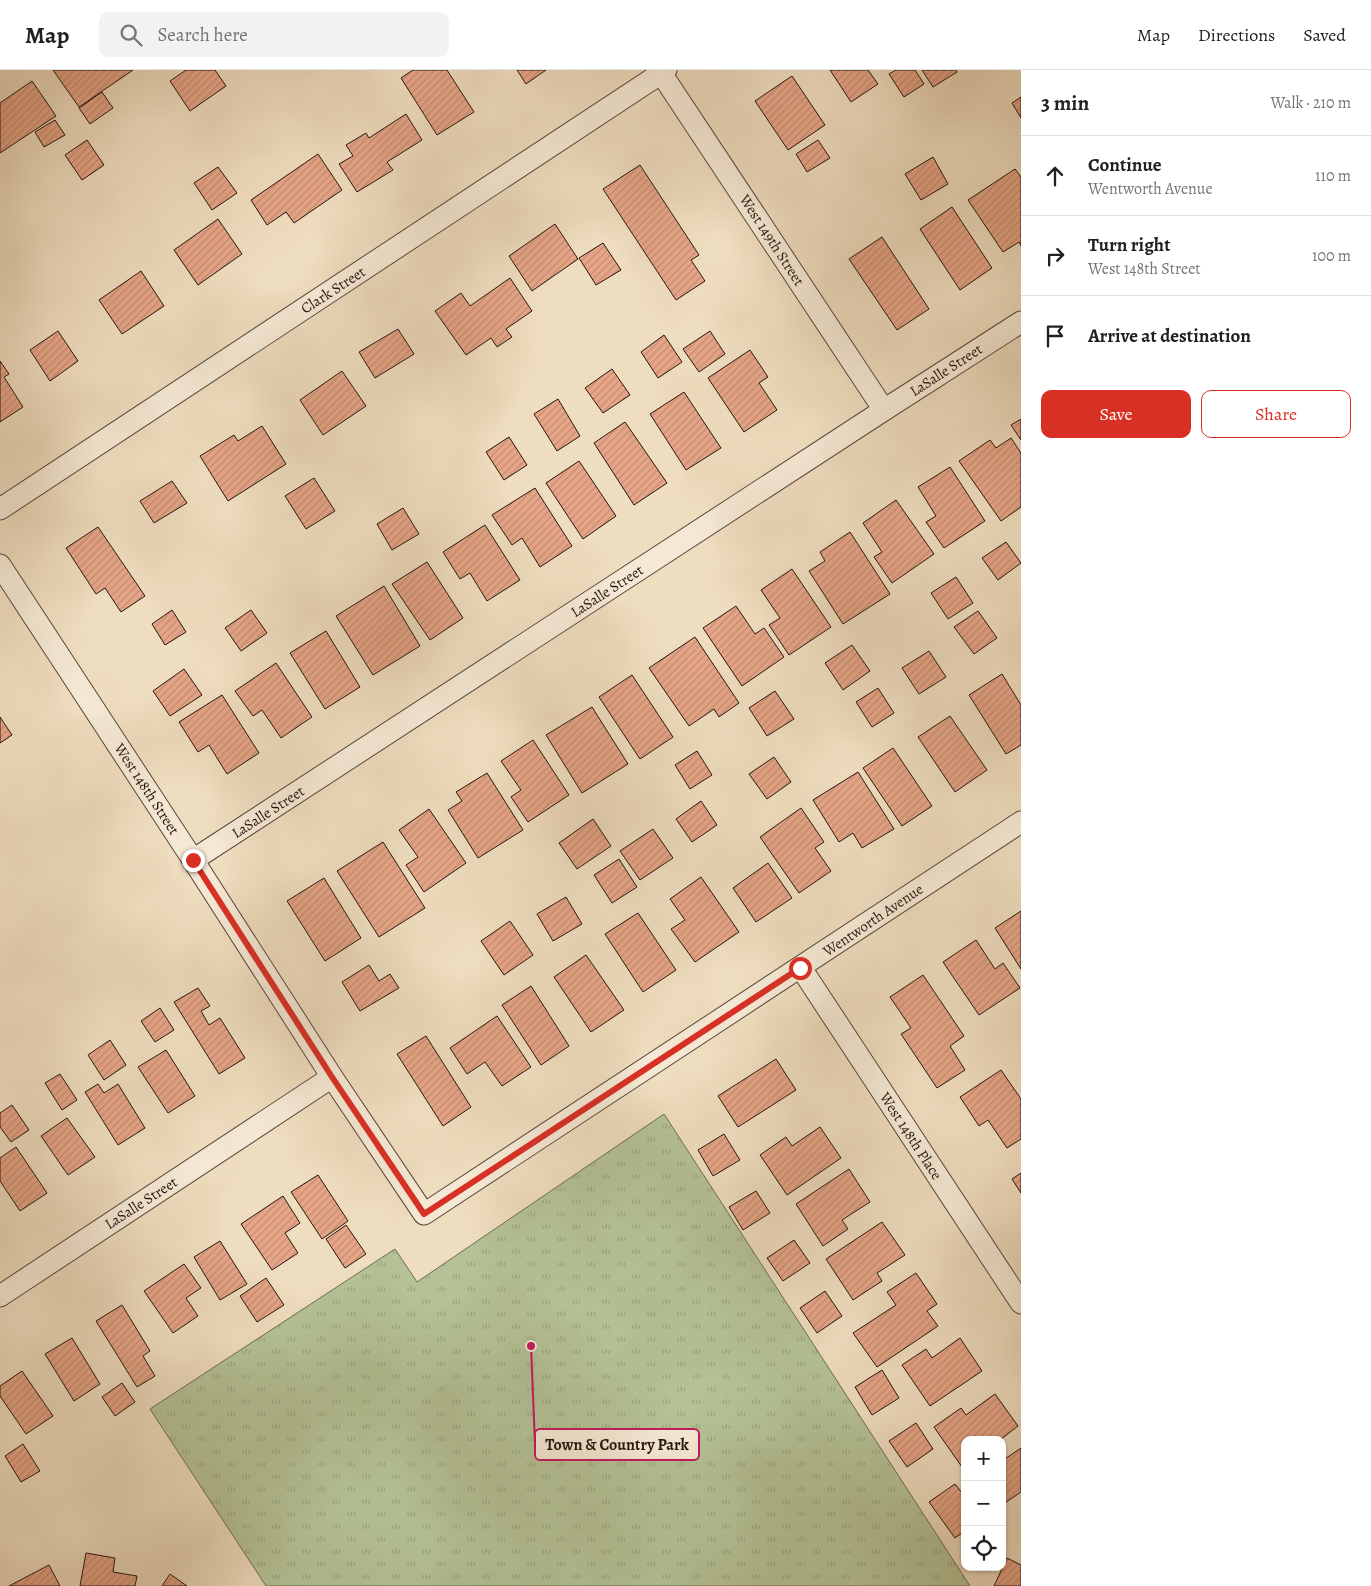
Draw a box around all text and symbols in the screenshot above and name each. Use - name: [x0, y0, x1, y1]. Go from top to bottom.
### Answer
- search box: [99, 12, 449, 57]
- text: Map: [25, 19, 69, 51]
- icon: search: [117, 21, 145, 49]
- text: Search here: [157, 22, 248, 48]
- text: Map: [1137, 23, 1170, 47]
- text: Directions: [1198, 23, 1275, 47]
- text: Saved: [1303, 23, 1346, 47]
- text: 3 min: [1041, 89, 1089, 117]
- text: Walk · 210 m: [1270, 92, 1351, 114]
- text: Continue: [1088, 152, 1162, 178]
- icon: ahead: [1041, 162, 1069, 190]
- text: 110 m: [1315, 165, 1351, 187]
- text: Wentworth Avenue: [1088, 178, 1213, 200]
- street label: West 149th Street: [734, 190, 809, 290]
- text: Turn right: [1088, 232, 1170, 258]
- icon: right: [1041, 242, 1069, 270]
- text: 100 m: [1312, 245, 1351, 267]
- text: West 148th Street: [1088, 258, 1201, 280]
- street label: Clark Street: [297, 262, 369, 318]
- icon: arrive: [1041, 322, 1069, 350]
- text: Arrive at destination: [1088, 323, 1251, 349]
- street label: LaSalle Street: [906, 339, 986, 401]
- button: Save: [1041, 390, 1191, 438]
- button: Share: [1201, 390, 1351, 438]
- street label: LaSalle Street: [567, 560, 647, 622]
- street label: West 148th Street: [109, 738, 184, 839]
- street label: LaSalle Street: [228, 781, 308, 843]
- route end: [182, 849, 205, 872]
- street label: Wentworth Avenue: [818, 879, 927, 962]
- route start: [789, 957, 812, 980]
- street label: West 148th Place: [875, 1088, 947, 1184]
- street label: LaSalle Street: [101, 1172, 181, 1234]
- callout: Town & Country Park: [535, 1429, 699, 1460]
- text: Town & Country Park: [545, 1434, 689, 1456]
- map controls: [961, 1436, 1006, 1571]
- button: +: [961, 1436, 1006, 1481]
- button: −: [961, 1481, 1006, 1526]
- button: locate: [961, 1526, 1006, 1571]

